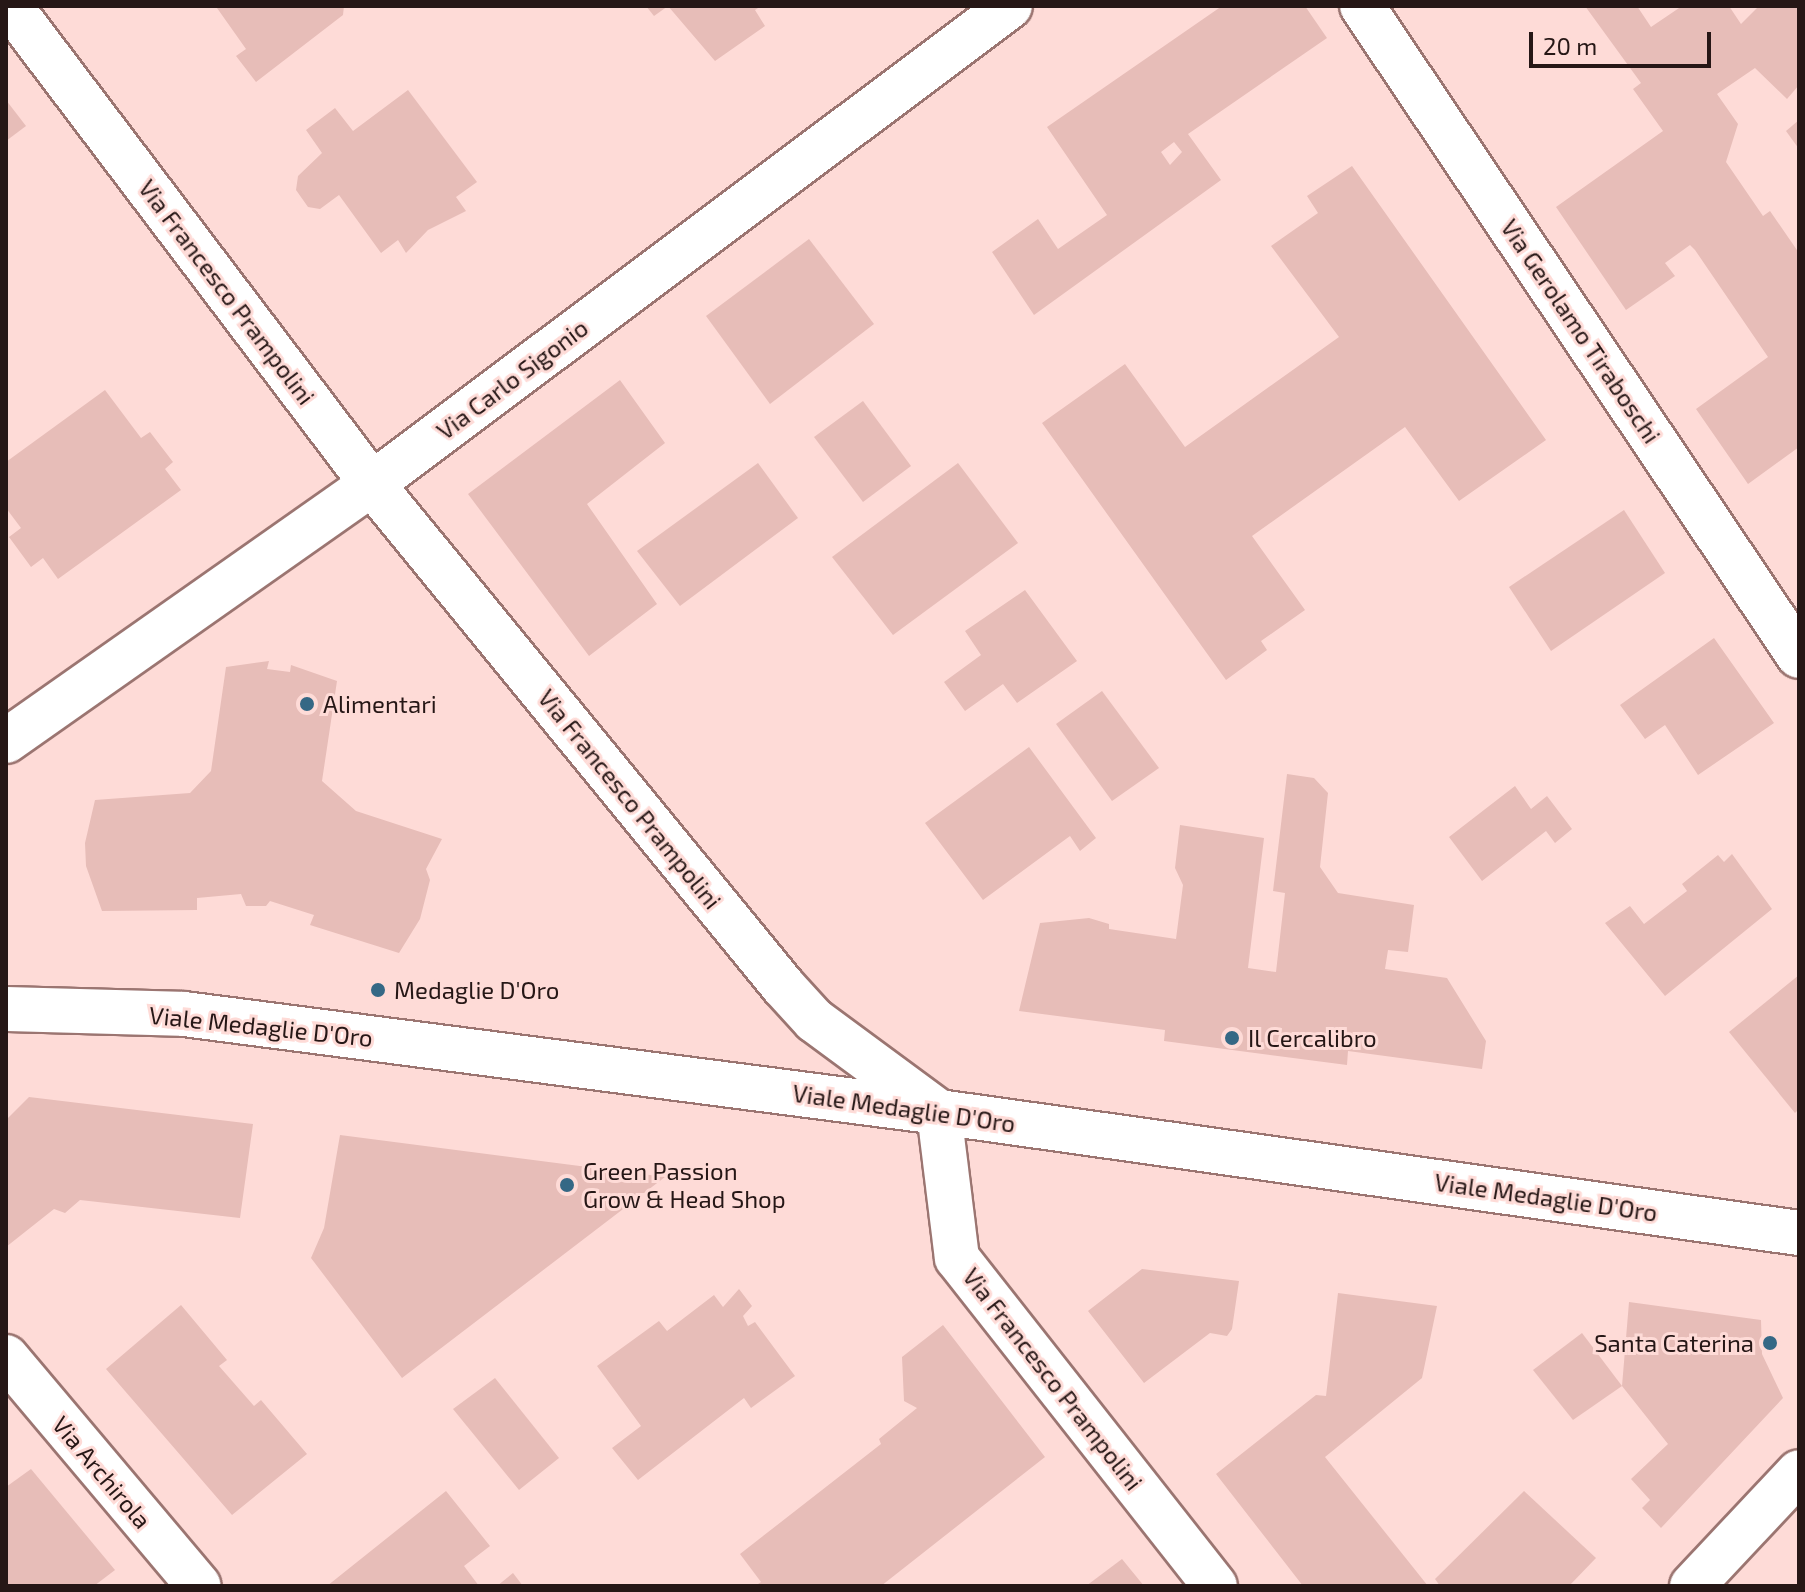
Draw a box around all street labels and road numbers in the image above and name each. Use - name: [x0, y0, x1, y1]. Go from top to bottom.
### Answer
- street label: Via Francesco Prampolini: [133, 174, 321, 410]
- street label: Via Gerolamo Tiraboschi: [1495, 213, 1667, 449]
- street label: Via Carlo Sigonio: [431, 313, 593, 445]
- street label: Via Francesco Prampolini: [533, 683, 727, 915]
- street label: Viale Medaglie D'Oro: [148, 1000, 374, 1052]
- street label: Viale Medaglie D'Oro: [791, 1078, 1017, 1138]
- street label: Viale Medaglie D'Oro: [1433, 1167, 1659, 1227]
- street label: Via Francesco Prampolini: [957, 1262, 1149, 1496]
- street label: Via Archirola: [47, 1410, 157, 1534]

